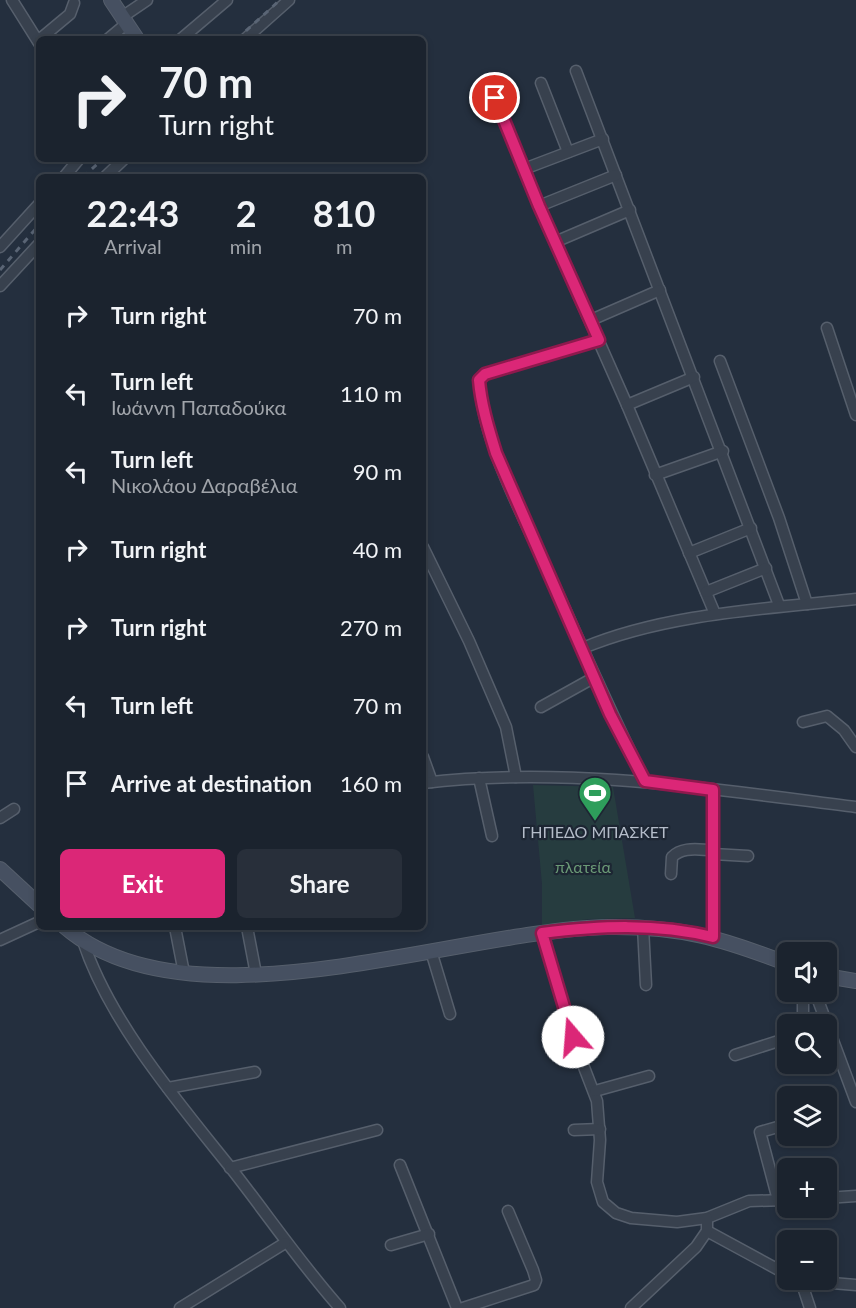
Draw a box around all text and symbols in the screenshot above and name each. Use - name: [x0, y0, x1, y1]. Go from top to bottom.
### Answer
- text: 70 m: [159, 57, 253, 107]
- icon: right: [60, 60, 138, 138]
- pin: [469, 72, 520, 123]
- icon: arrive: [478, 81, 511, 114]
- text: Turn right: [159, 108, 274, 141]
- text: 22:43: [87, 191, 179, 235]
- text: 2: [236, 191, 257, 235]
- text: 810: [313, 191, 375, 235]
- text: Arrival: [104, 234, 162, 258]
- text: min: [230, 234, 262, 258]
- text: m: [336, 234, 352, 258]
- icon: right: [60, 299, 93, 332]
- text: Turn right: [111, 302, 206, 329]
- text: 70 m: [353, 302, 402, 329]
- text: Turn left: [111, 368, 193, 395]
- icon: left: [60, 377, 93, 410]
- text: 110 m: [340, 380, 402, 407]
- text: Ιωάννη Παπαδούκα: [111, 395, 286, 419]
- text: Turn left: [111, 446, 193, 473]
- icon: left: [60, 455, 93, 488]
- text: 90 m: [353, 458, 402, 485]
- text: Νικολάου Δαραβέλια: [111, 473, 298, 497]
- icon: right: [60, 533, 93, 566]
- text: Turn right: [111, 536, 206, 563]
- text: 40 m: [353, 536, 402, 563]
- icon: right: [60, 611, 93, 644]
- text: Turn right: [111, 614, 206, 641]
- text: 270 m: [340, 614, 402, 641]
- icon: left: [60, 689, 93, 722]
- text: Turn left: [111, 692, 193, 719]
- text: 70 m: [353, 692, 402, 719]
- icon: arrive: [60, 767, 93, 800]
- text: Arrive at destination: [111, 770, 312, 797]
- text: 160 m: [340, 770, 402, 797]
- sports icon: ΓΗΠΕΔΟ ΜΠΑΣΚΕΤ: [577, 775, 613, 822]
- place label: ΓΗΠΕΔΟ ΜΠΑΣΚΕΤ: [522, 822, 669, 841]
- button: Exit: [60, 849, 225, 918]
- button: Share: [237, 849, 402, 918]
- park label: πλατεία: [555, 857, 611, 876]
- map controls: [777, 942, 837, 1290]
- button: sound: [777, 942, 837, 1002]
- position arrow: [541, 1005, 605, 1069]
- button: search: [777, 1014, 837, 1074]
- button: layers: [777, 1086, 837, 1146]
- button: +: [777, 1158, 837, 1218]
- button: −: [777, 1230, 837, 1290]

